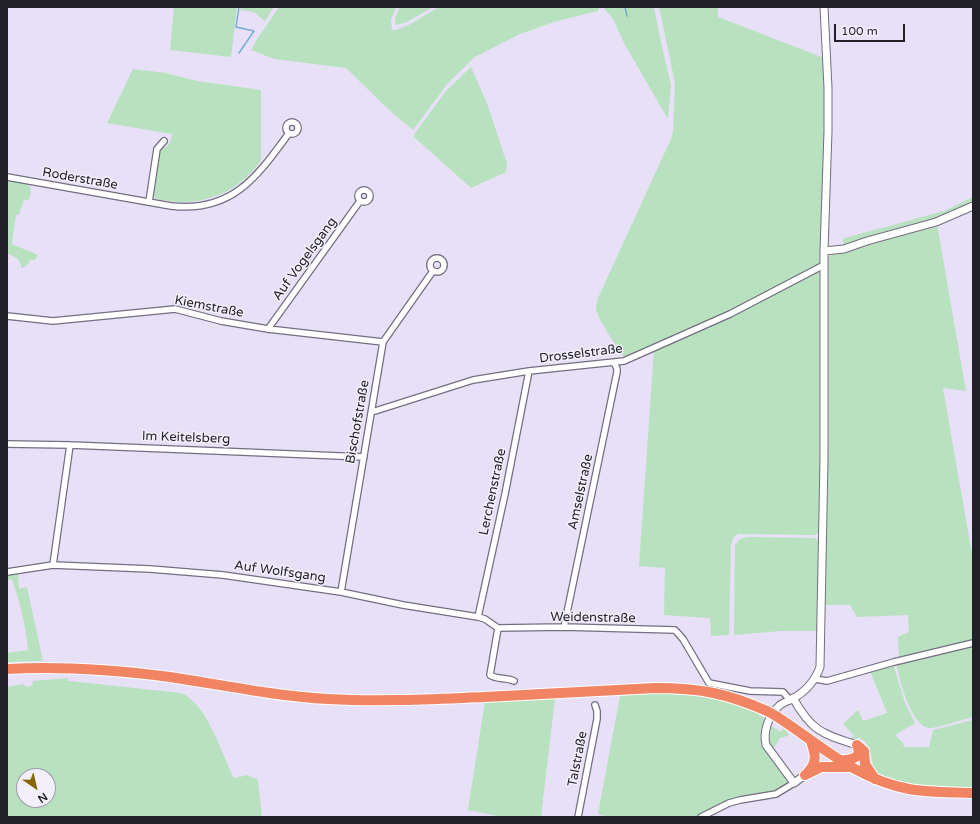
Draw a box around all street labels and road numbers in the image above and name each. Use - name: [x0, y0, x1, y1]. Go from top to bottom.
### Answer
- street label: Roderstraße: [41, 165, 119, 193]
- street label: Auf Vogelsgang: [270, 215, 340, 303]
- street label: Kiemstraße: [173, 293, 245, 321]
- street label: Drosselstraße: [538, 341, 624, 367]
- street label: Bischofstraße: [343, 379, 373, 465]
- street label: Im Keitelsberg: [142, 429, 230, 447]
- street label: Lerchenstraße: [476, 447, 510, 537]
- street label: Amselstraße: [565, 453, 597, 531]
- street label: Auf Wolfsgang: [233, 558, 327, 586]
- street label: Weidenstraße: [550, 609, 636, 627]
- street label: Talstraße: [565, 730, 591, 788]

